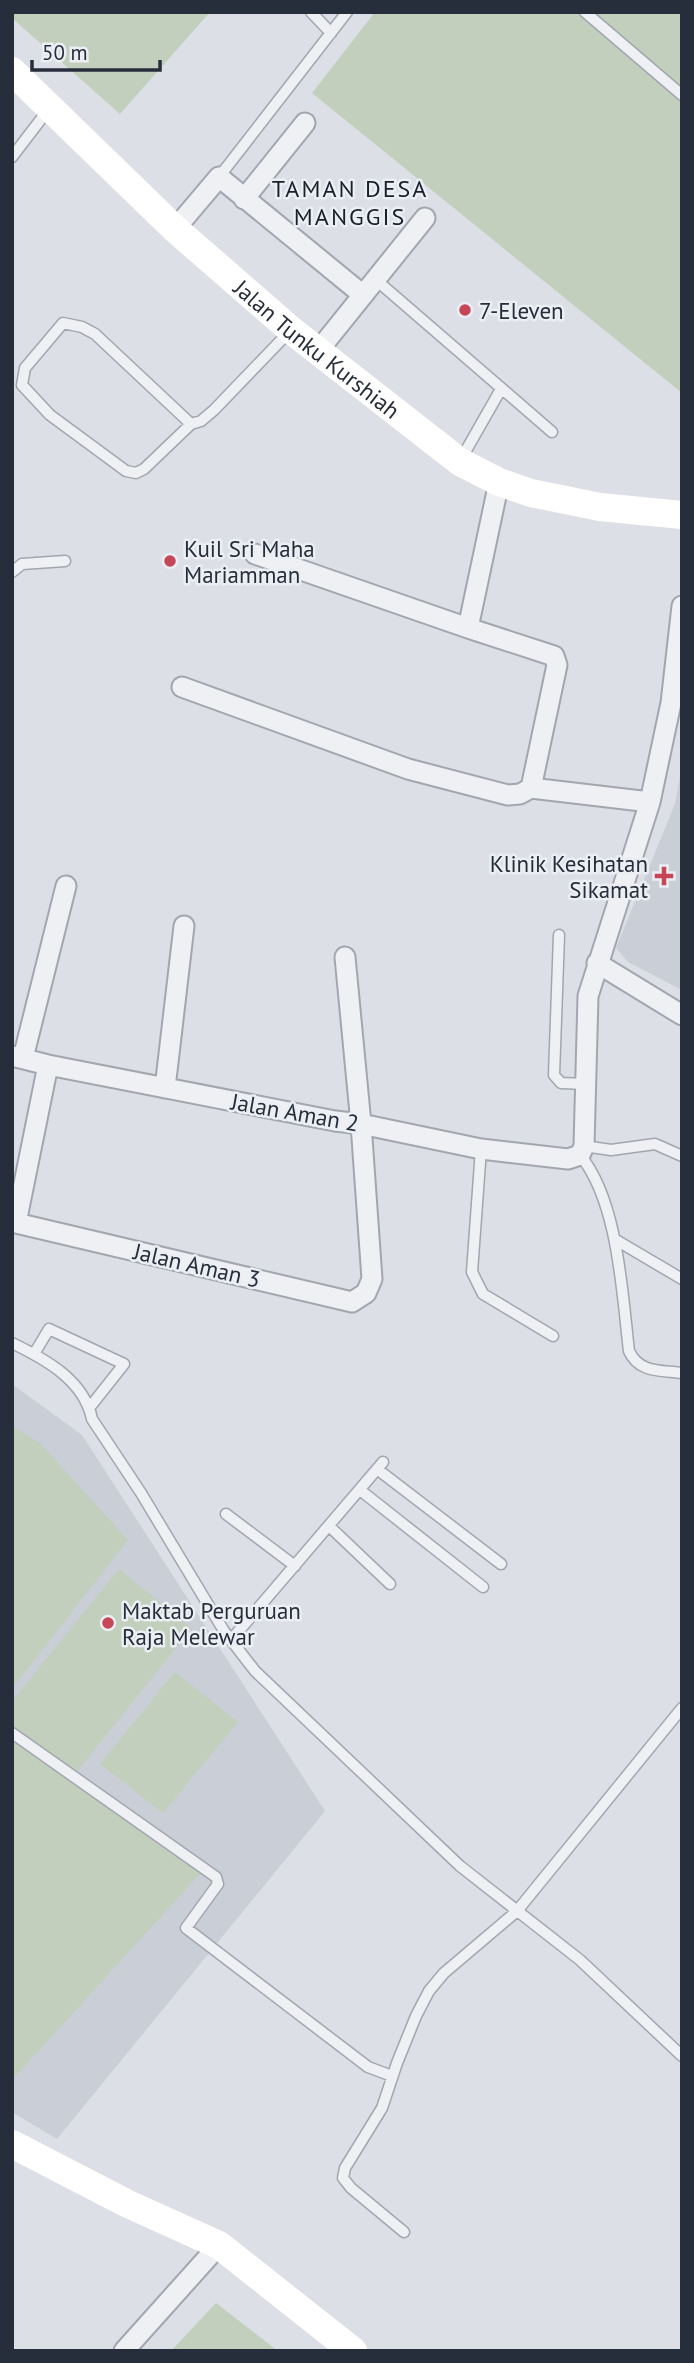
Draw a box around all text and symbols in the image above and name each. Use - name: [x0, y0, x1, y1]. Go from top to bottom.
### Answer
- scale bar: [32, 28, 159, 72]
- text: 50 m: [42, 39, 88, 66]
- district label: TAMAN DESA MANGGIS: [272, 173, 428, 232]
- street label: Jalan Tunku Kurshiah: [228, 272, 406, 424]
- place label: 7-Eleven: [479, 296, 564, 325]
- marker: 7-Eleven: [457, 302, 473, 318]
- place label: Kuil Sri Maha Mariamman: [184, 534, 315, 589]
- marker: Kuil Sri Maha Mariamman: [162, 553, 178, 569]
- place label: Klinik Kesihatan Sikamat: [490, 849, 648, 904]
- marker: Klinik Kesihatan Sikamat: [654, 866, 674, 886]
- street label: Jalan Aman 2: [228, 1086, 361, 1137]
- street label: Jalan Aman 3: [130, 1236, 263, 1294]
- place label: Maktab Perguruan Raja Melewar: [122, 1596, 301, 1651]
- marker: Maktab Perguruan Raja Melewar: [100, 1615, 116, 1631]

